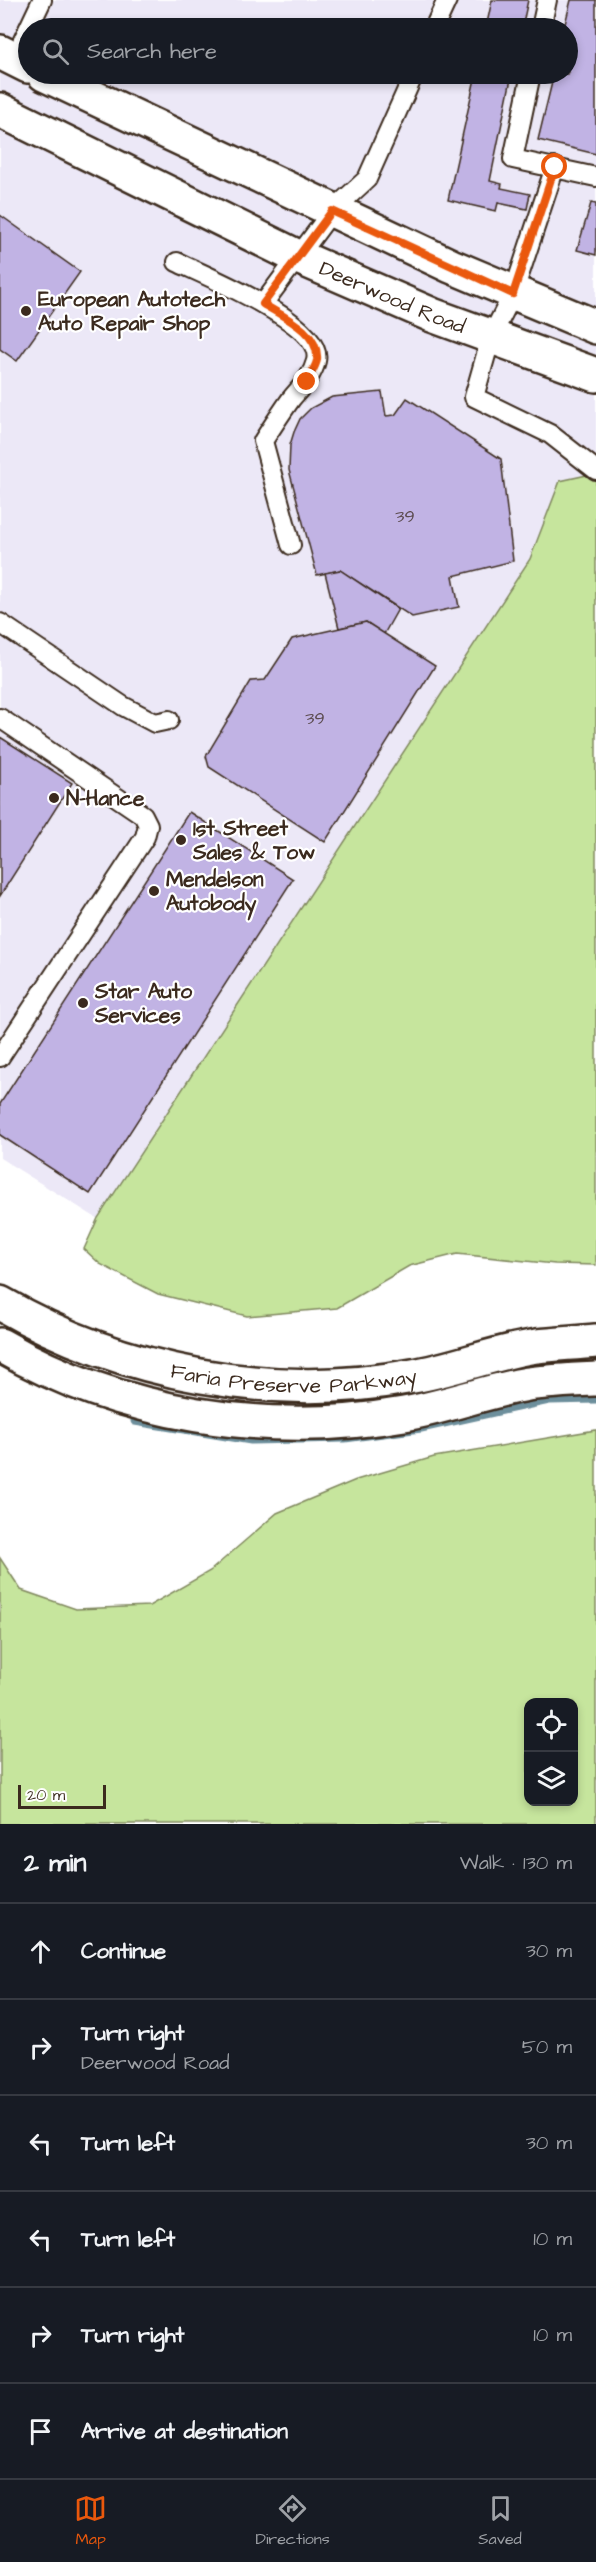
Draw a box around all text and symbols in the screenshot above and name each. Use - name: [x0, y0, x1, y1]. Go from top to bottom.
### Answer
- search box: [18, 18, 578, 84]
- icon: search: [39, 35, 72, 68]
- text: Search here: [87, 36, 217, 67]
- route start: [541, 153, 567, 179]
- street label: Deerwood Road: [315, 253, 470, 341]
- place label: European Autotech Auto Repair Shop: [38, 285, 226, 339]
- marker: European Autotech Auto Repair Shop: [19, 304, 33, 318]
- route end: [293, 368, 319, 394]
- house number: 39: [395, 504, 415, 529]
- house number: 39: [305, 706, 325, 731]
- place label: N-Hance: [66, 784, 145, 813]
- marker: N-Hance: [47, 791, 61, 805]
- place label: 1st Street Sales & Tow: [192, 814, 315, 867]
- marker: 1st Street Sales & Tow: [174, 833, 188, 847]
- place label: Mendelson Autobody: [166, 865, 264, 921]
- marker: Mendelson Autobody: [147, 884, 161, 898]
- place label: Star Auto Services: [94, 977, 192, 1030]
- marker: Star Auto Services: [76, 996, 90, 1010]
- street label: Faria Preserve Parkway: [168, 1356, 420, 1400]
- map controls: [524, 1698, 578, 1806]
- button: locate: [524, 1698, 578, 1752]
- button: layers: [524, 1752, 578, 1806]
- scale bar: [18, 1782, 106, 1810]
- text: 20 m: [27, 1784, 65, 1806]
- text: 2 min: [24, 1845, 86, 1881]
- text: Walk · 130 m: [460, 1849, 572, 1877]
- icon: ahead: [24, 1935, 57, 1968]
- text: Continue: [81, 1936, 166, 1967]
- text: 30 m: [526, 1937, 572, 1965]
- text: Turn right: [81, 2018, 184, 2049]
- icon: right: [24, 2031, 57, 2064]
- text: 50 m: [522, 2033, 572, 2061]
- text: Deerwood Road: [81, 2049, 230, 2077]
- icon: left: [24, 2127, 57, 2160]
- text: Turn left: [81, 2128, 175, 2159]
- text: 30 m: [526, 2129, 572, 2157]
- icon: left: [24, 2223, 57, 2256]
- text: Turn left: [81, 2224, 175, 2255]
- text: 10 m: [533, 2225, 572, 2253]
- icon: right: [24, 2319, 57, 2352]
- text: Turn right: [81, 2320, 184, 2351]
- text: 10 m: [533, 2321, 572, 2349]
- icon: arrive: [24, 2415, 57, 2448]
- text: Arrive at destination: [81, 2416, 288, 2447]
- tab: Map: [74, 2492, 107, 2550]
- tab: Directions: [256, 2492, 330, 2550]
- tab: Saved: [478, 2492, 522, 2550]

